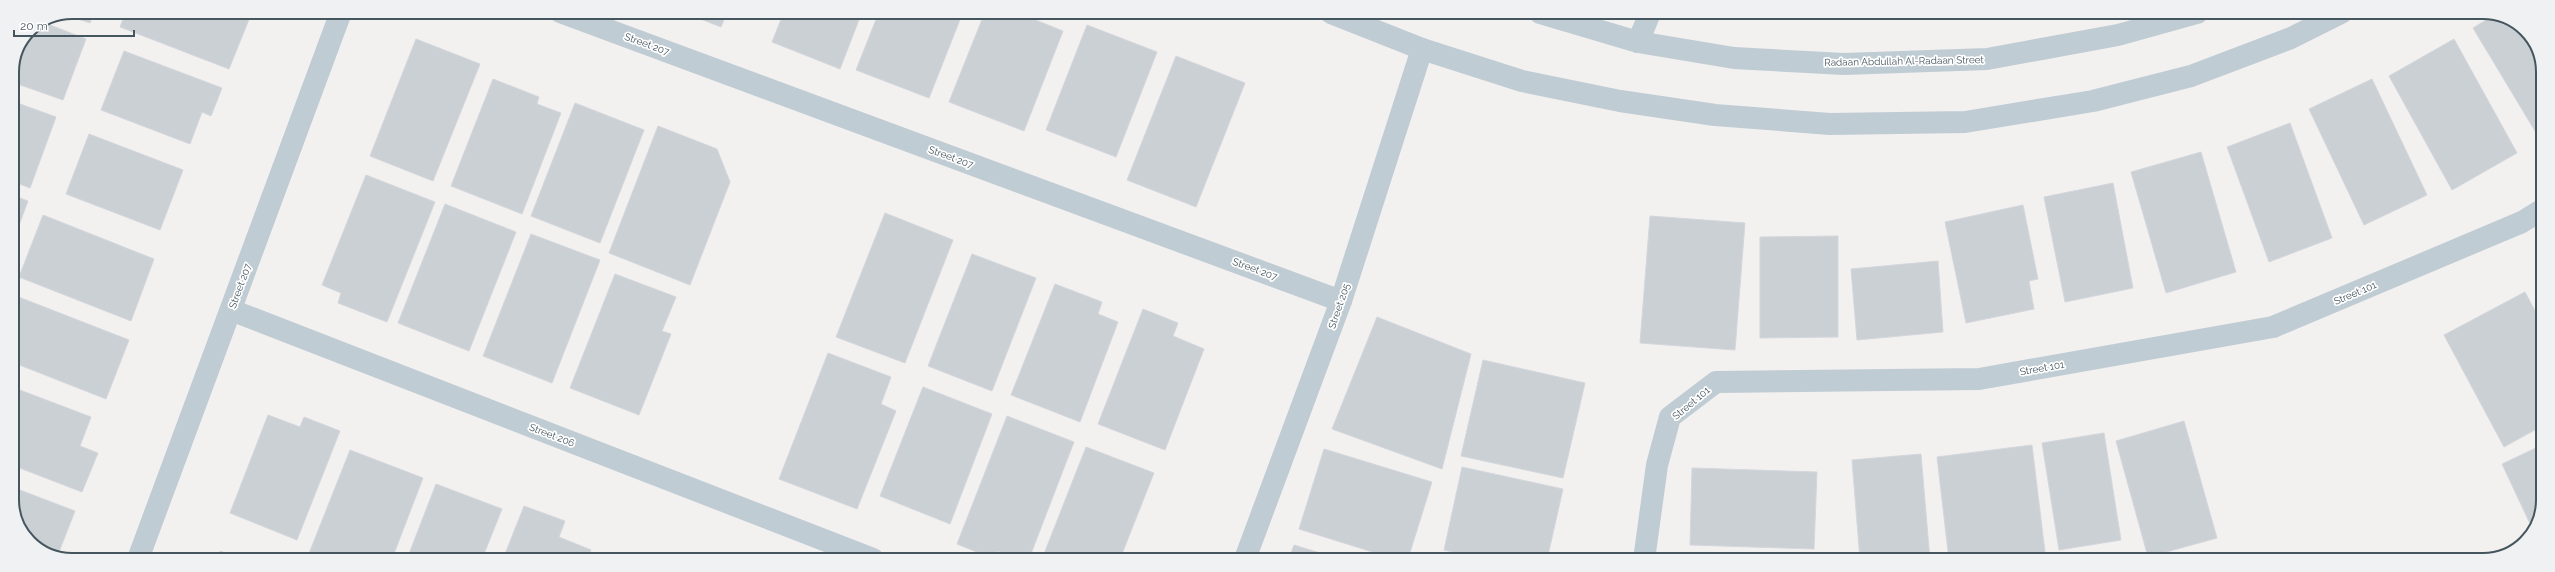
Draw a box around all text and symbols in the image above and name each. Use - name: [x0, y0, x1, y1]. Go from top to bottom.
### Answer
- scale bar: [14, 12, 134, 38]
- text: 20 m: [20, 19, 48, 33]
- street label: Street 207: [623, 31, 672, 57]
- street label: Radaan Abdullah Al-Radaan Street: [1824, 54, 1985, 68]
- street label: Street 207: [927, 144, 976, 170]
- street label: Street 207: [1231, 256, 1280, 282]
- street label: Street 207: [227, 261, 253, 310]
- street label: Street 101: [2332, 279, 2378, 307]
- street label: Street 205: [1326, 281, 1352, 330]
- street label: Street 101: [2019, 359, 2066, 377]
- street label: Street 101: [1670, 384, 1712, 422]
- street label: Street 206: [528, 421, 576, 449]

